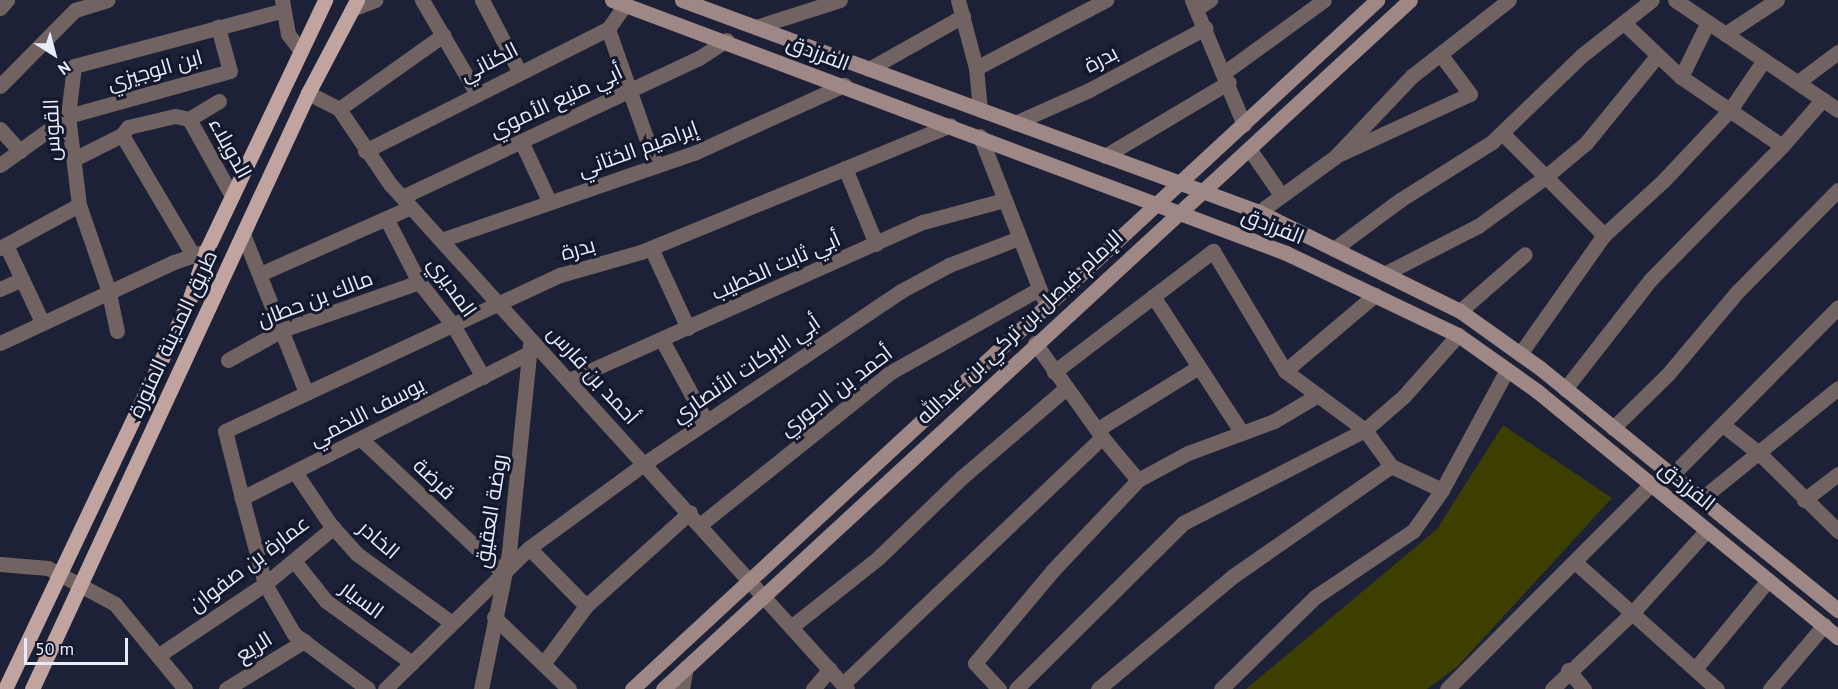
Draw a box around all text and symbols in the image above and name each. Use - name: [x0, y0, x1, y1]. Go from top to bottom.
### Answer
- north arrow: [24, 24, 84, 84]
- street label: الفرزدق: [783, 30, 853, 76]
- street label: الكناني: [456, 37, 522, 87]
- street label: بدرة: [1080, 40, 1122, 78]
- street label: ابن الوجيزي: [104, 44, 206, 96]
- text: N: [54, 57, 75, 80]
- street label: أبي منيع الأموي: [486, 59, 626, 143]
- street label: القوس: [38, 98, 66, 162]
- street label: الدويلاء: [203, 113, 257, 183]
- street label: إبراهيم الختاني: [574, 116, 702, 182]
- street label: الفرزدق: [1238, 202, 1308, 250]
- street label: الإمام فيصل بن تركي بن عبدالله: [911, 225, 1129, 429]
- street label: أبي ثابت الخطيب: [707, 226, 845, 306]
- street label: بدرة: [558, 232, 598, 266]
- street label: طريق المدينة المنورة: [123, 246, 223, 422]
- street label: المديري: [422, 252, 482, 322]
- street label: مالك بن حطان: [254, 265, 376, 333]
- street label: أبي البركات الأنصاري: [667, 310, 825, 428]
- street label: أحمد بن فارس: [542, 320, 644, 430]
- street label: أحمد بن الجوري: [775, 340, 897, 442]
- street label: يوسف اللخمي: [305, 372, 429, 452]
- street label: روضة العقيق: [470, 452, 512, 570]
- street label: قرضة: [408, 453, 460, 505]
- street label: الفرزدق: [1654, 456, 1720, 516]
- street label: عمارة بن صفوان: [184, 510, 314, 618]
- street label: الخادر: [353, 515, 405, 565]
- street label: السيار: [335, 576, 389, 624]
- scale bar: [27, 626, 130, 664]
- street label: الريع: [231, 626, 277, 668]
- text: 50 m: [35, 637, 74, 660]

